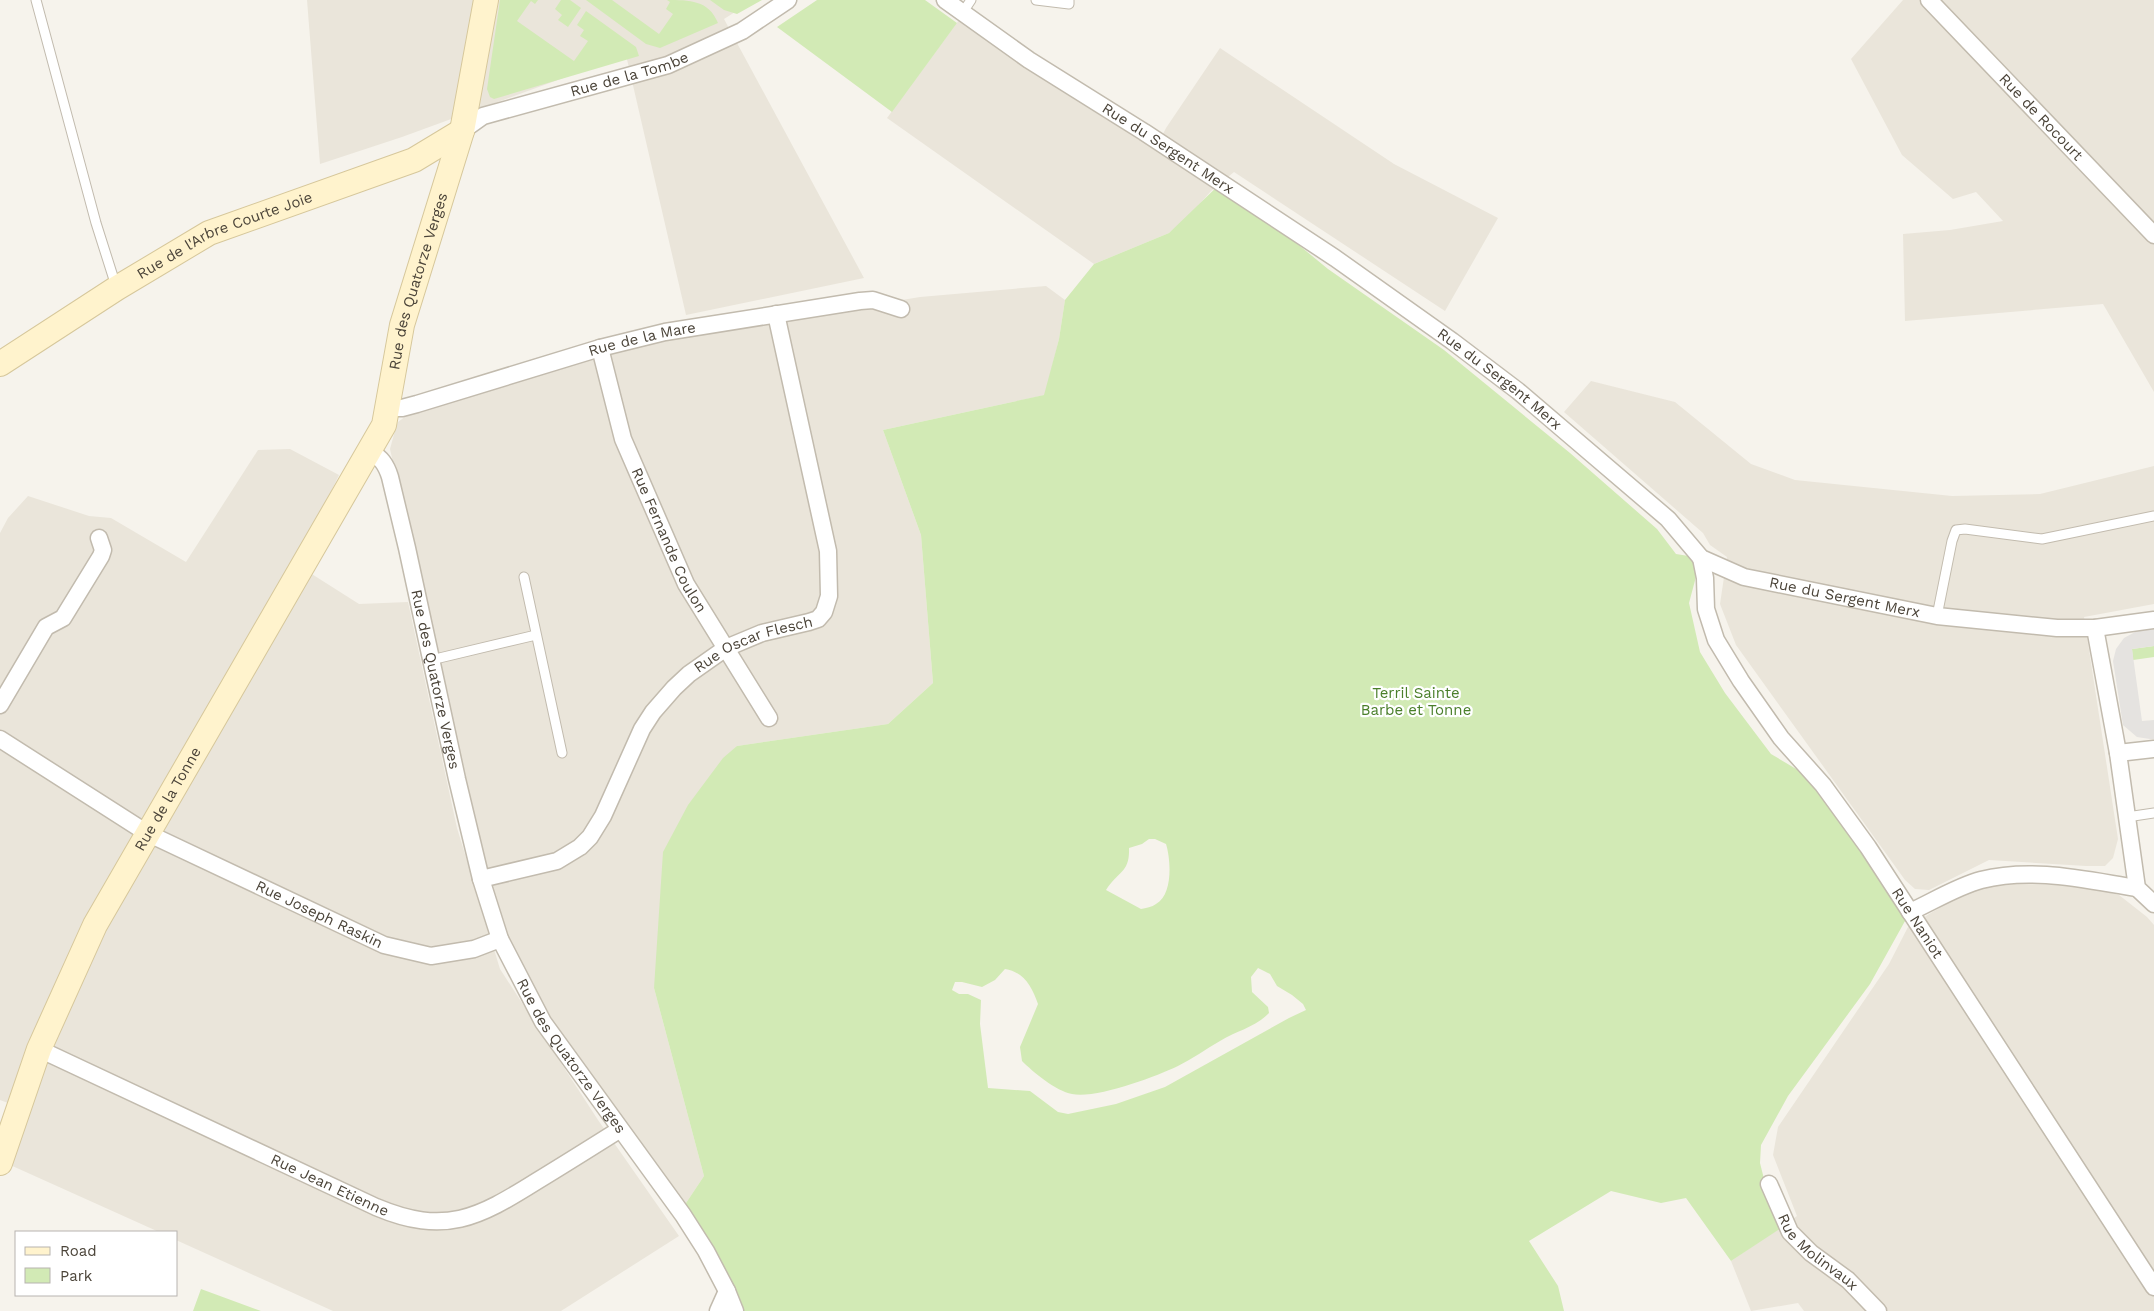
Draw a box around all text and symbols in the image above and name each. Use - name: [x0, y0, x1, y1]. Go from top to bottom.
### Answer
- street label: Rue de la Tombe: [568, 48, 691, 100]
- street label: Rue de Rocourt: [1995, 70, 2087, 165]
- street label: Rue du Sergent Merx: [1099, 99, 1237, 198]
- street label: Rue de l'Arbre Courte Joie: [134, 188, 315, 283]
- street label: Rue des Quatorze Verges: [385, 190, 451, 371]
- street label: Rue de la Mare: [586, 318, 697, 360]
- street label: Rue du Sergent Merx: [1434, 324, 1565, 433]
- street label: Rue Fernande Coulon: [628, 465, 710, 616]
- street label: Rue du Sergent Merx: [1768, 573, 1922, 621]
- street label: Rue des Quatorze Verges: [407, 588, 464, 771]
- street label: Rue Oscar Flesch: [691, 612, 815, 677]
- park label: Terril Sainte Barbe et Tonne: [1361, 684, 1471, 719]
- street label: Rue de la Tonne: [131, 744, 205, 854]
- street label: Rue Joseph Raskin: [253, 877, 386, 952]
- street label: Rue Naniot: [1888, 884, 1947, 962]
- street label: Rue des Quatorze Verges: [513, 975, 630, 1137]
- street label: Rue Jean Etienne: [268, 1150, 391, 1220]
- street label: Rue Molinvaux: [1774, 1211, 1862, 1294]
- legend: [15, 1231, 178, 1296]
- text: Road: [60, 1242, 97, 1260]
- text: Park: [60, 1267, 93, 1285]

